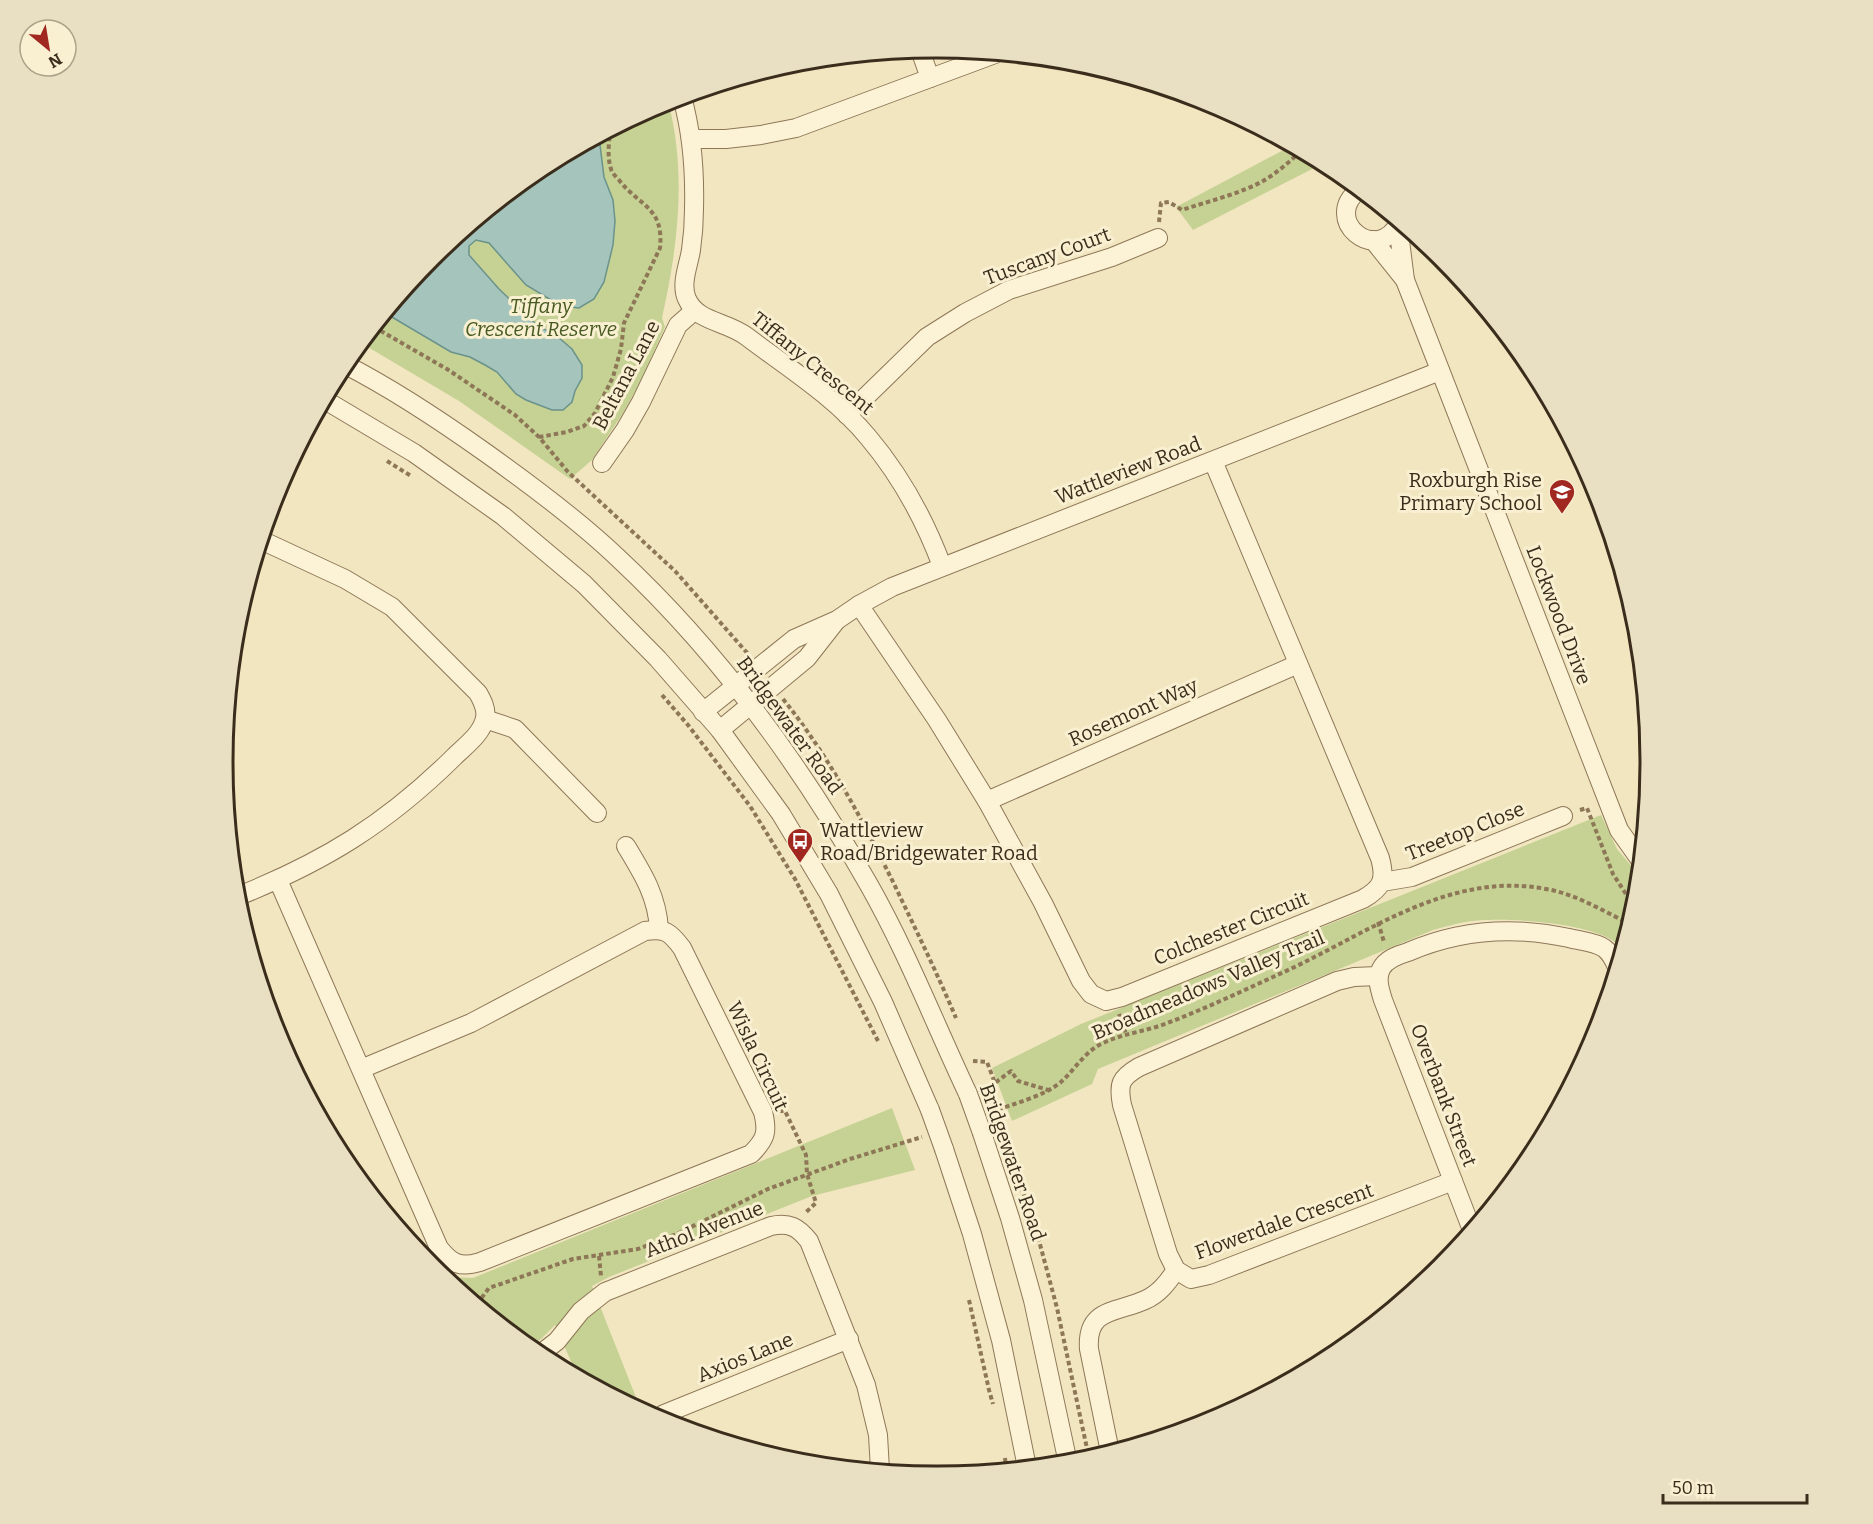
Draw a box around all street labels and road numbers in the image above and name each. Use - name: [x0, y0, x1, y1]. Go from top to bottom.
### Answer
- street label: Tuscany Court: [980, 222, 1114, 290]
- street label: Tiffany Crescent: [747, 306, 879, 420]
- street label: Beltana Lane: [587, 316, 665, 434]
- street label: Wattleview Road: [1052, 431, 1204, 509]
- street label: Lockwood Drive: [1521, 542, 1597, 688]
- street label: Bridgewater Road: [732, 651, 848, 799]
- street label: Rosemont Way: [1065, 673, 1202, 751]
- street label: Treetop Close: [1402, 796, 1528, 866]
- street label: Colchester Circuit: [1150, 886, 1312, 970]
- street label: Broadmeadows Valley Trail: [1088, 925, 1328, 1045]
- street label: Wisla Circuit: [722, 998, 794, 1114]
- street label: Overbank Street: [1406, 1020, 1482, 1170]
- street label: Bridgewater Road: [975, 1080, 1051, 1244]
- street label: Flowerdale Crescent: [1192, 1178, 1376, 1264]
- street label: Athol Avenue: [642, 1195, 766, 1263]
- street label: Axios Lane: [693, 1327, 797, 1387]

